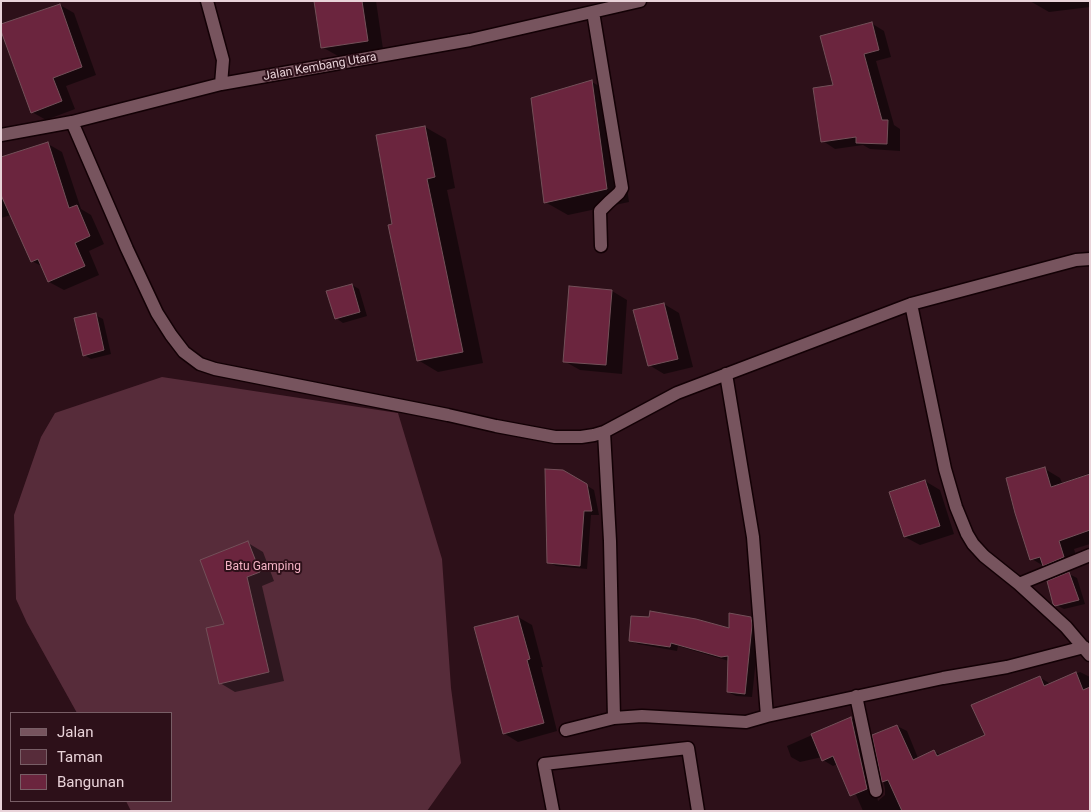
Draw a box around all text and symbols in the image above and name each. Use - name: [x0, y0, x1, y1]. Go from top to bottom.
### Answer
- street label: Jalan Kembang Utara: [262, 50, 378, 84]
- park label: Batu Gamping: [225, 560, 301, 574]
- legend: [10, 712, 172, 802]
- text: Jalan: [57, 723, 94, 741]
- text: Taman: [57, 748, 103, 766]
- text: Bangunan: [57, 773, 124, 791]

